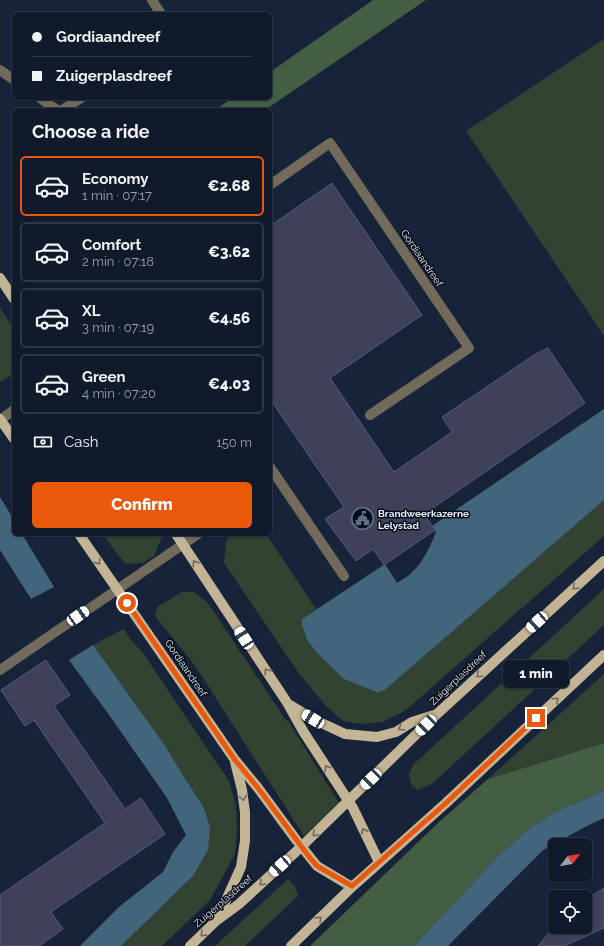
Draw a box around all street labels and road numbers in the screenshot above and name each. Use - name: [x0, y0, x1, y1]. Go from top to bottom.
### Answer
- street label: Gordiaandreef: [399, 227, 445, 289]
- street label: Gordiaandreef: [163, 637, 209, 699]
- street label: Zuigerplasdreef: [427, 648, 489, 707]
- street label: Zuigerplasdreef: [192, 872, 255, 929]

